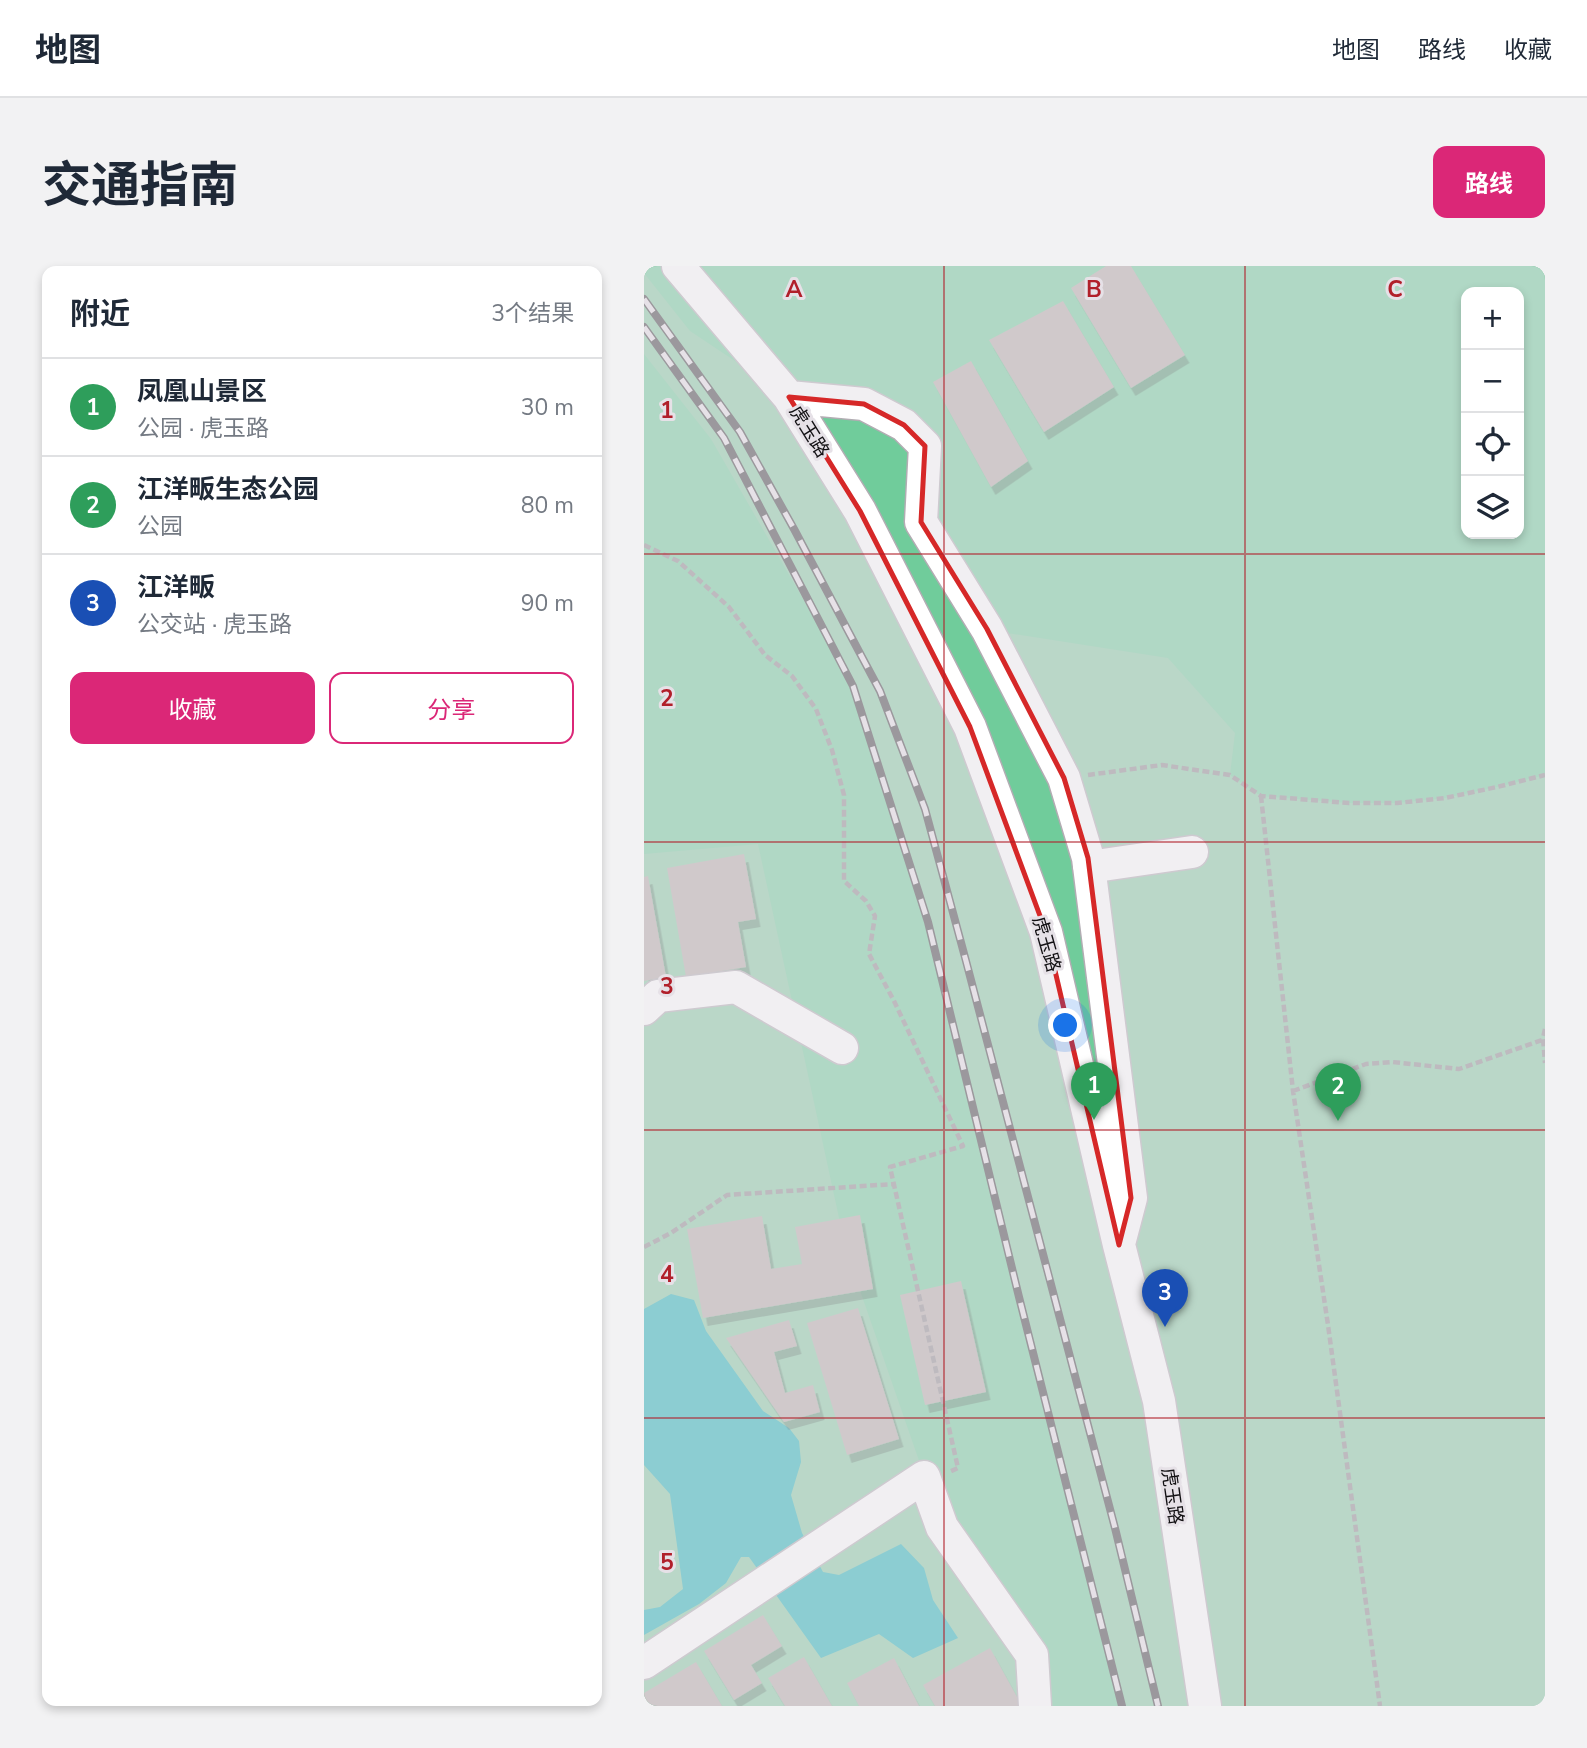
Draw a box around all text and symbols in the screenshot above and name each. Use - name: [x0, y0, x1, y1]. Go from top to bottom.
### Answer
- text: 地图: [35, 28, 101, 73]
- text: 地图: [1332, 34, 1380, 66]
- text: 路线: [1418, 34, 1466, 66]
- text: 收藏: [1504, 34, 1552, 66]
- button: 路线: [1433, 146, 1545, 218]
- text: 交通指南: [42, 152, 238, 219]
- text: A: [785, 274, 803, 305]
- text: B: [1086, 274, 1102, 305]
- text: C: [1387, 274, 1403, 305]
- map controls: [1461, 287, 1524, 539]
- button: +: [1461, 287, 1524, 350]
- text: 附近: [70, 294, 130, 335]
- text: 3个结果: [491, 298, 574, 329]
- button: −: [1461, 350, 1524, 413]
- text: 凤凰山景区: [137, 374, 267, 409]
- text: 1: [86, 392, 100, 423]
- text: 30 m: [521, 392, 574, 423]
- text: 1: [660, 395, 674, 426]
- street label: 虎玉路: [783, 400, 835, 463]
- text: 公园 · 虎玉路: [137, 413, 269, 444]
- button: locate: [1461, 413, 1524, 476]
- text: 江洋畈生态公园: [137, 472, 319, 507]
- button: layers: [1461, 476, 1524, 539]
- text: 2: [86, 490, 100, 521]
- text: 80 m: [521, 490, 574, 521]
- text: 公园: [137, 511, 183, 542]
- text: 江洋畈: [137, 570, 215, 605]
- text: 3: [86, 588, 100, 619]
- text: 90 m: [521, 588, 574, 619]
- text: 公交站 · 虎玉路: [137, 609, 292, 640]
- button: 收藏: [70, 672, 315, 744]
- button: 分享: [329, 672, 574, 744]
- text: 2: [660, 683, 674, 714]
- street label: 虎玉路: [1026, 913, 1066, 975]
- text: 3: [660, 971, 674, 1002]
- your location: [1048, 1008, 1082, 1042]
- pin: 1: [1071, 1062, 1117, 1120]
- pin: 2: [1315, 1063, 1361, 1121]
- text: 4: [660, 1259, 674, 1290]
- pin: 3: [1142, 1269, 1188, 1327]
- street label: 虎玉路: [1155, 1466, 1189, 1526]
- text: 5: [660, 1547, 674, 1578]

